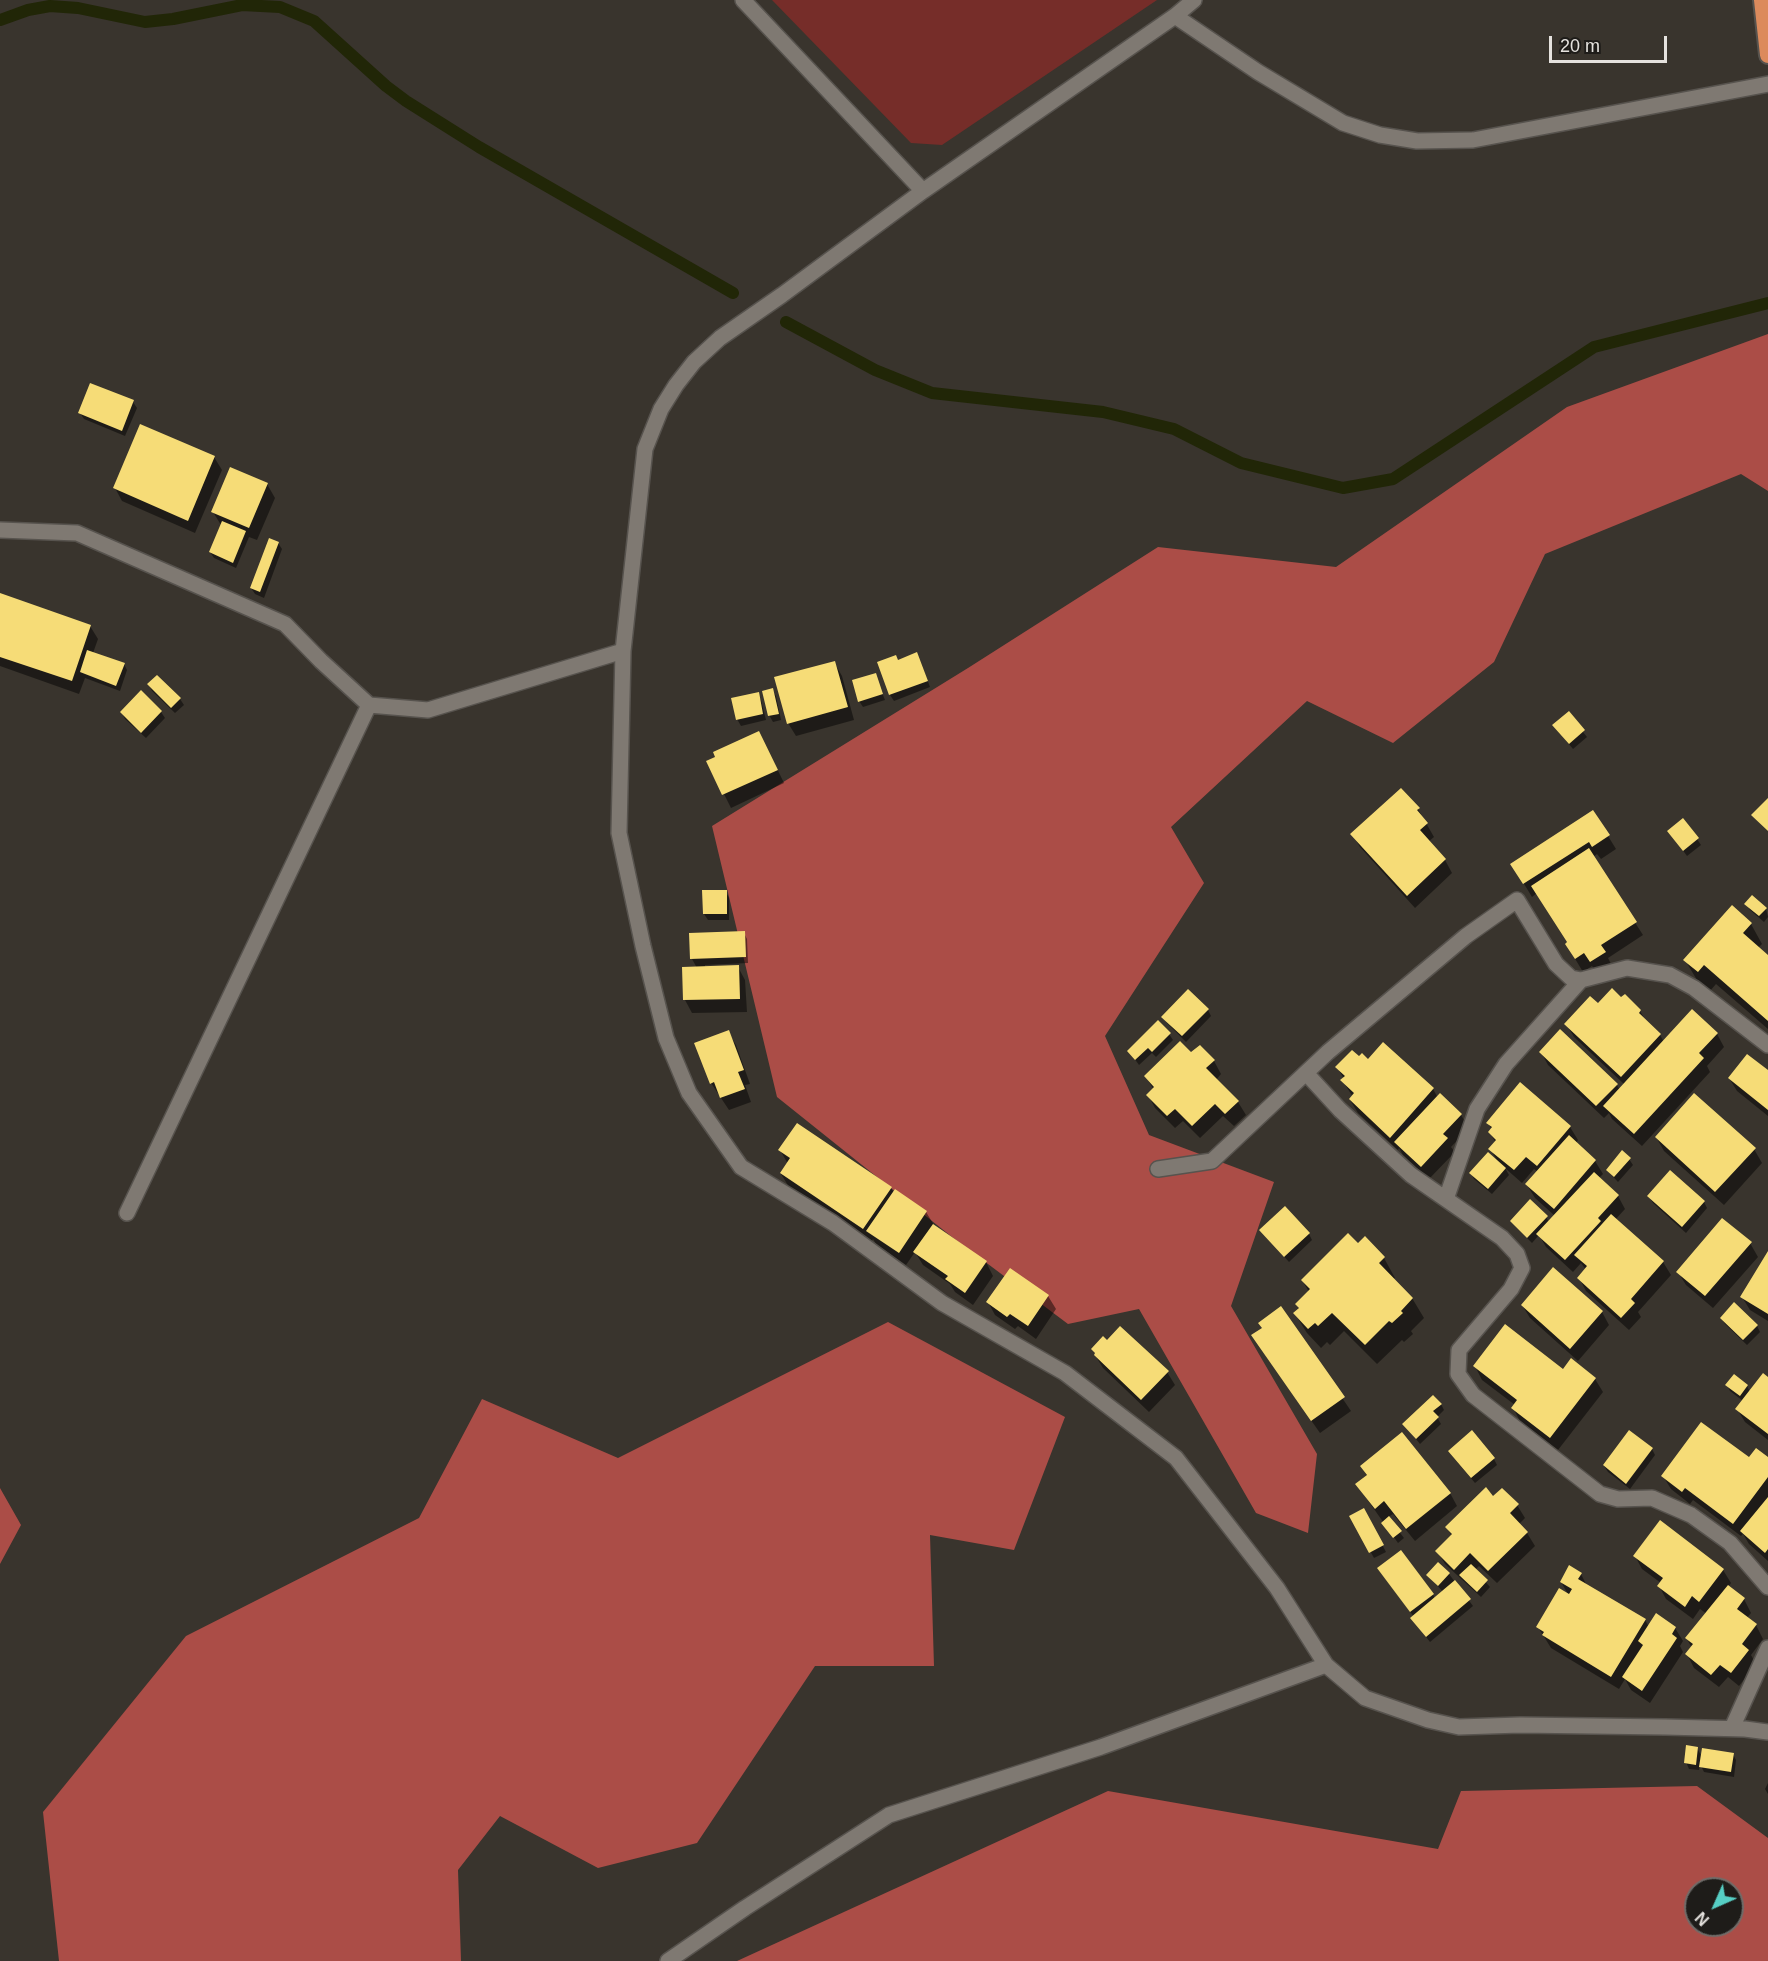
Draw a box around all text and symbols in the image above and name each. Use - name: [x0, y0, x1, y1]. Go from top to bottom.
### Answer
- scale bar: [1552, 24, 1670, 62]
- text: 20 m: [1560, 36, 1600, 56]
- north arrow: [1684, 1877, 1744, 1937]
- text: N: [1692, 1909, 1712, 1929]

